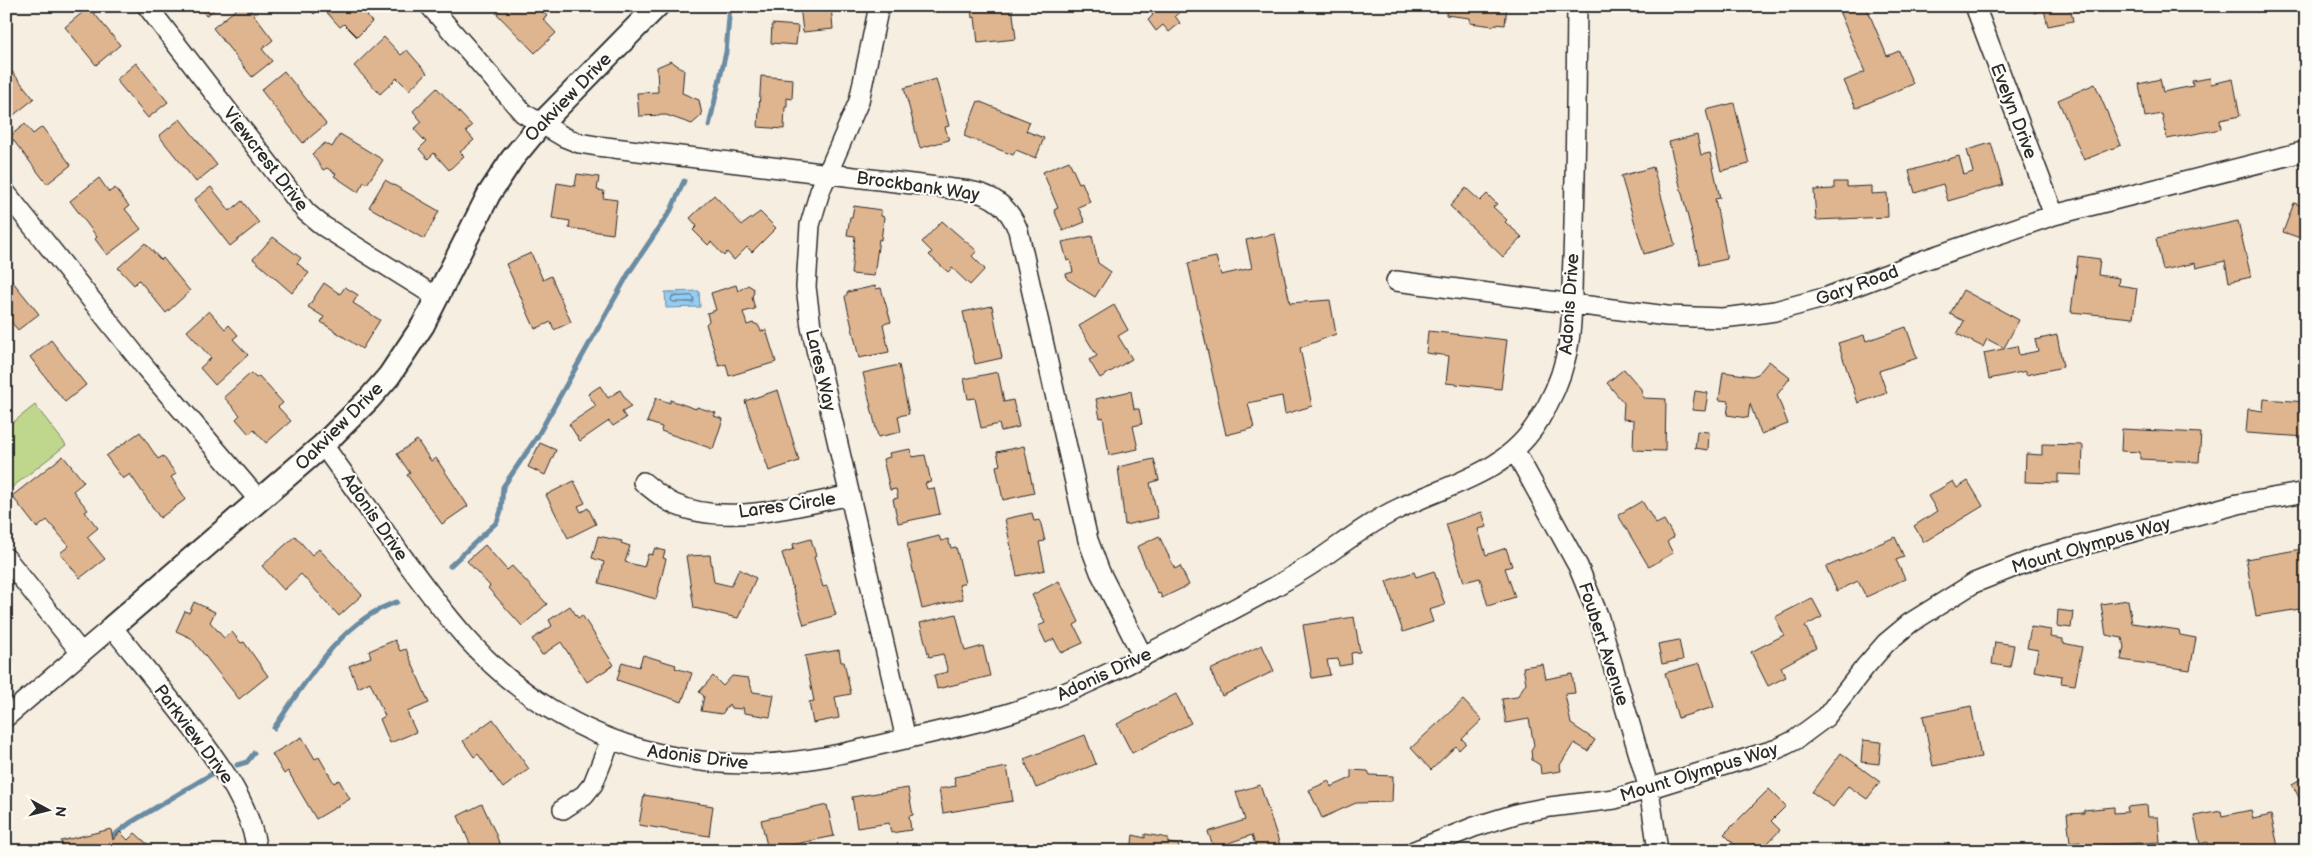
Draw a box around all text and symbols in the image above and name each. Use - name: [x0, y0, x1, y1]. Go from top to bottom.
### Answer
- street label: Oakview Drive: [521, 48, 616, 146]
- street label: Evelyn Drive: [1986, 61, 2041, 162]
- street label: Viewcrest Drive: [219, 103, 313, 216]
- street label: Brockbank Way: [855, 167, 982, 206]
- street label: Adonis Drive: [1555, 252, 1584, 355]
- street label: Gary Road: [1813, 261, 1901, 310]
- street label: Lares Way: [801, 327, 840, 414]
- street label: Oakview Drive: [291, 378, 388, 475]
- street label: Adonis Drive: [337, 470, 413, 565]
- street label: Lares Circle: [737, 488, 837, 523]
- street label: Mount Olympus Way: [2009, 513, 2174, 578]
- street label: Foubert Avenue: [1574, 580, 1633, 709]
- street label: Adonis Drive: [1054, 643, 1155, 705]
- street label: Parkview Drive: [149, 681, 238, 788]
- street label: Mount Olympus Way: [1618, 738, 1781, 806]
- street label: Adonis Drive: [646, 741, 750, 774]
- north arrow: [22, 784, 72, 834]
- text: N: [51, 805, 69, 818]

